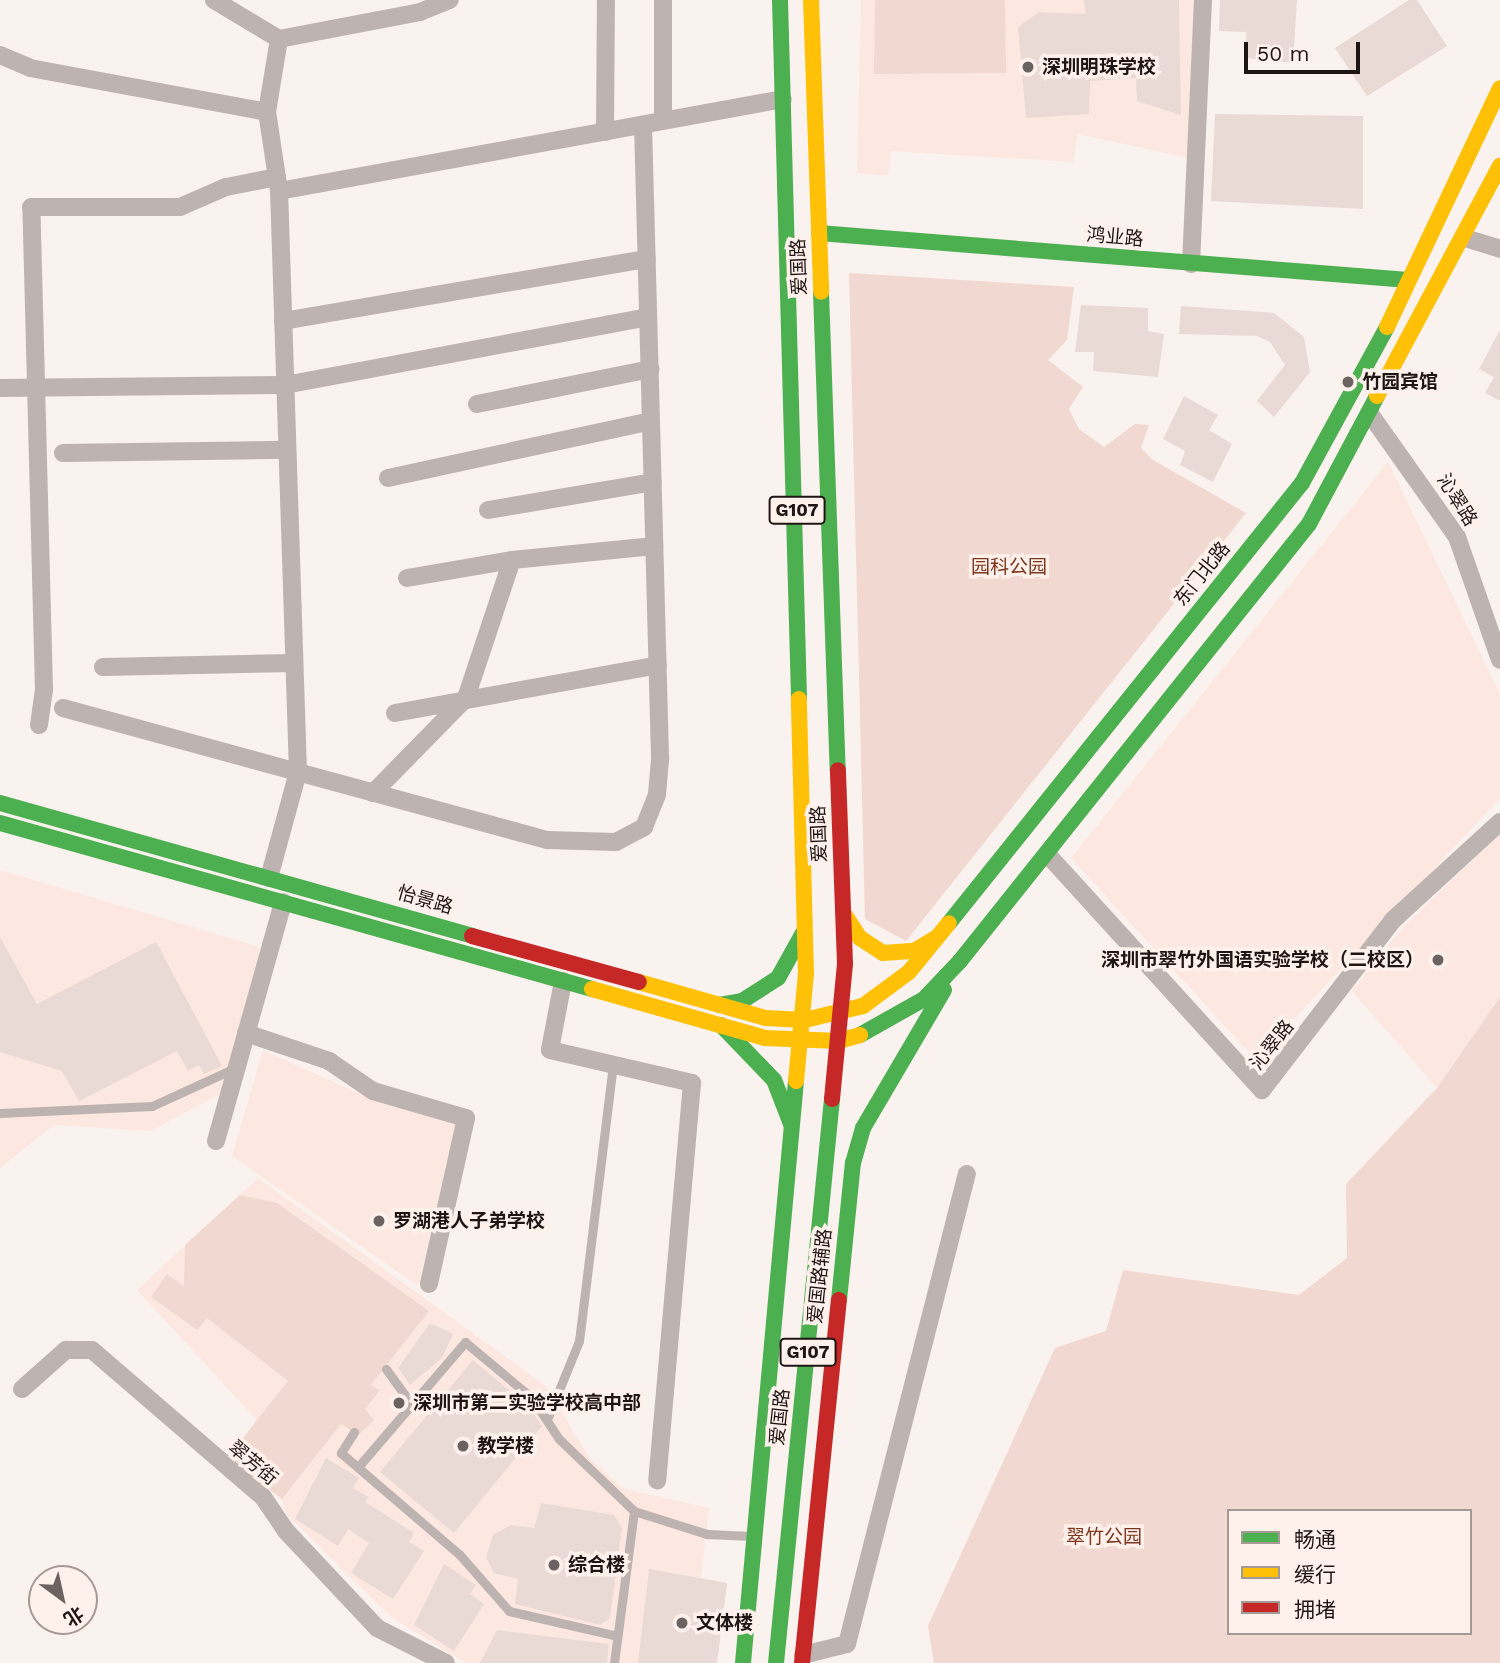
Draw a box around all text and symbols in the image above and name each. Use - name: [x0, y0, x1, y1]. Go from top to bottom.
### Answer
- scale bar: [1248, 28, 1364, 72]
- text: 50 m: [1257, 41, 1309, 66]
- place label: 深圳明珠学校: [1042, 56, 1156, 78]
- marker: 深圳明珠学校: [1020, 59, 1036, 75]
- street label: 鸿业路: [1086, 223, 1144, 251]
- street label: 爱国路: [787, 238, 811, 296]
- place label: 竹园宾馆: [1362, 371, 1438, 393]
- marker: 竹园宾馆: [1340, 374, 1356, 390]
- street label: 沁翠路: [1432, 470, 1482, 530]
- road number: G107: [767, 496, 827, 524]
- street label: 东门北路: [1169, 537, 1235, 611]
- park label: 园科公园: [971, 556, 1047, 578]
- street label: 爱国路: [807, 805, 831, 863]
- street label: 怡景路: [394, 881, 456, 919]
- place label: 深圳市翠竹外国语实验学校（二校区）: [1101, 949, 1424, 971]
- marker: 深圳市翠竹外国语实验学校（二校区）: [1430, 952, 1446, 968]
- street label: 沁翠路: [1245, 1016, 1299, 1074]
- place label: 罗湖港人子弟学校: [393, 1210, 545, 1232]
- marker: 罗湖港人子弟学校: [371, 1213, 387, 1229]
- street label: 爱国路辅路: [804, 1228, 836, 1324]
- road number: G107: [778, 1338, 838, 1366]
- street label: 爱国路: [766, 1387, 794, 1447]
- place label: 深圳市第二实验学校高中部: [413, 1392, 641, 1414]
- marker: 深圳市第二实验学校高中部: [391, 1395, 407, 1411]
- place label: 教学楼: [477, 1435, 534, 1457]
- street label: 翠芳街: [224, 1436, 282, 1490]
- marker: 教学楼: [455, 1438, 471, 1454]
- legend: [1227, 1509, 1472, 1635]
- park label: 翠竹公园: [1066, 1526, 1142, 1548]
- text: 畅通: [1294, 1527, 1336, 1552]
- place label: 综合楼: [568, 1554, 625, 1576]
- marker: 综合楼: [546, 1557, 562, 1573]
- text: 缓行: [1294, 1562, 1336, 1587]
- north arrow: [28, 1565, 98, 1635]
- text: 拥堵: [1294, 1597, 1336, 1622]
- text: 北: [59, 1602, 88, 1631]
- place label: 文体楼: [696, 1612, 753, 1634]
- marker: 文体楼: [674, 1615, 690, 1631]

